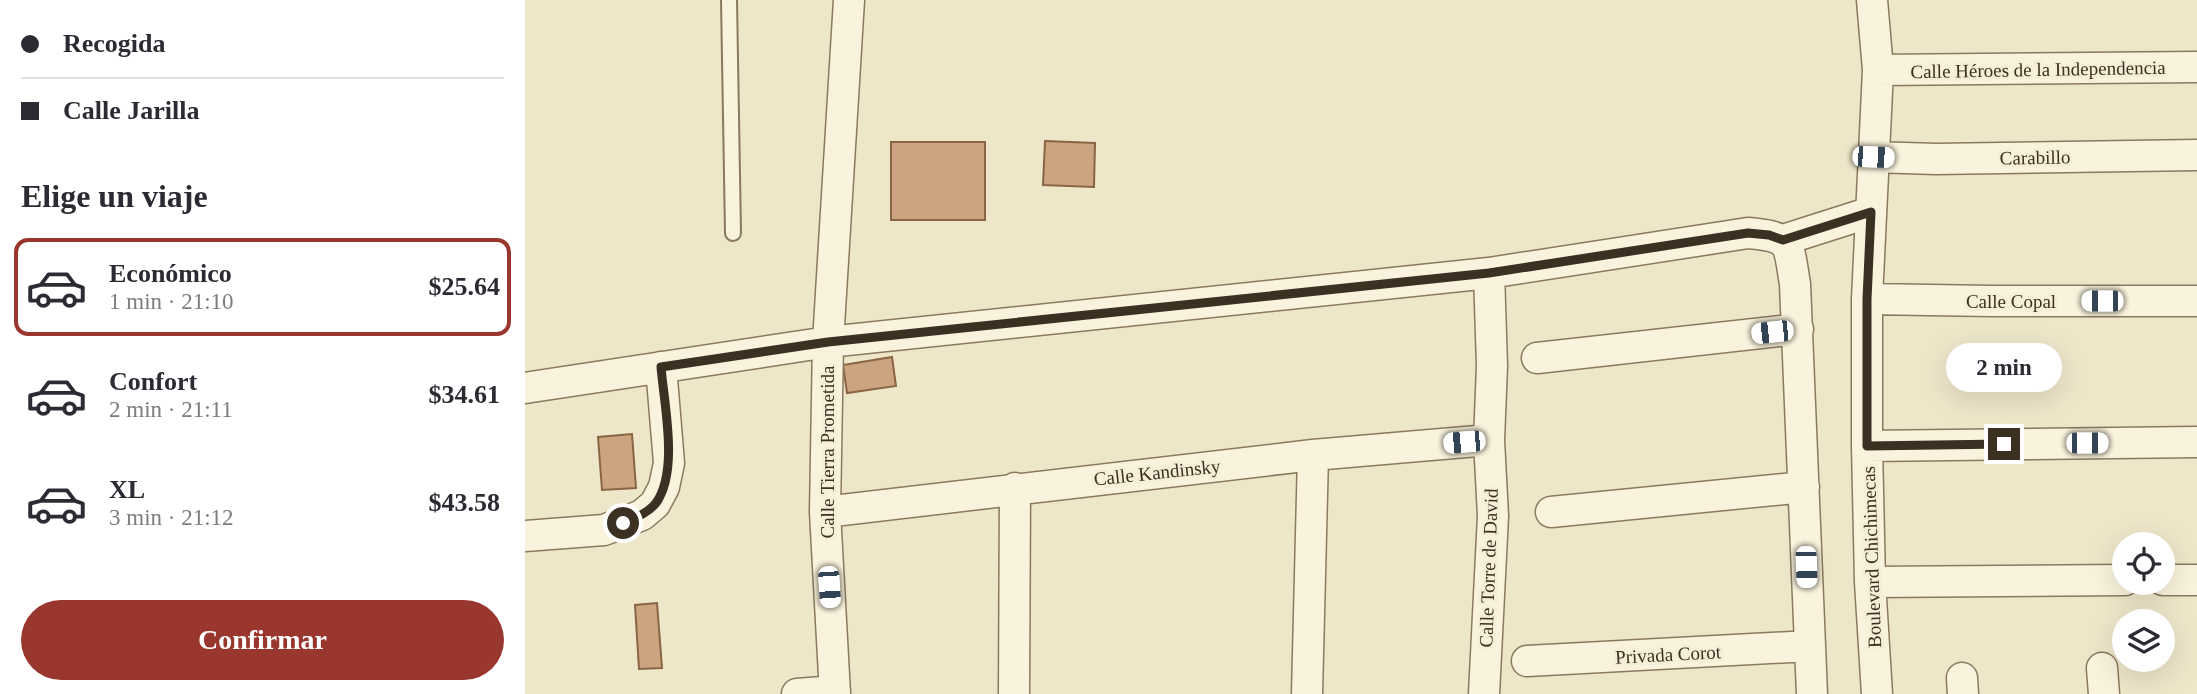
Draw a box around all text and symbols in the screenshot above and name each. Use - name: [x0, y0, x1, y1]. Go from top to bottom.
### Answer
- text: Recogida: [63, 29, 166, 58]
- street label: Calle Héroes de la Independencia: [1910, 57, 2166, 82]
- text: Calle Jarilla: [63, 96, 199, 125]
- car: [1852, 146, 1895, 168]
- street label: Carabillo: [1999, 146, 2071, 169]
- text: Elige un viaje: [21, 178, 208, 214]
- icon: car: [25, 256, 88, 319]
- text: Económico: [109, 259, 232, 288]
- text: $25.64: [429, 272, 500, 301]
- text: 1 min · 21:10: [109, 289, 234, 314]
- street label: Calle Copal: [1966, 291, 2056, 312]
- car: [2082, 291, 2124, 312]
- car: [1751, 319, 1794, 345]
- callout: 2 min: [1946, 342, 2062, 392]
- text: 2 min: [1976, 355, 2032, 380]
- icon: car: [25, 364, 88, 427]
- street label: Calle Tierra Prometida: [817, 365, 838, 539]
- text: Confort: [109, 367, 197, 396]
- text: $34.61: [429, 380, 500, 409]
- text: 2 min · 21:11: [109, 397, 233, 422]
- route end: [1988, 428, 2020, 460]
- car: [1443, 430, 1486, 454]
- car: [2067, 433, 2109, 454]
- street label: Calle Kandinsky: [1093, 455, 1222, 490]
- street label: Boulevard Chichimecas: [1858, 466, 1885, 648]
- icon: car: [25, 472, 88, 535]
- text: XL: [109, 475, 145, 504]
- text: $43.58: [429, 488, 500, 517]
- street label: Calle Torre de David: [1475, 488, 1502, 648]
- text: 3 min · 21:12: [109, 505, 234, 530]
- route start: [607, 507, 639, 539]
- map controls: [2112, 532, 2175, 672]
- button: locate: [2112, 532, 2175, 595]
- car: [1795, 546, 1818, 588]
- car: [818, 565, 841, 609]
- button: Confirmar: [21, 600, 504, 680]
- button: layers: [2112, 609, 2175, 672]
- street label: Privada Corot: [1615, 641, 1722, 668]

